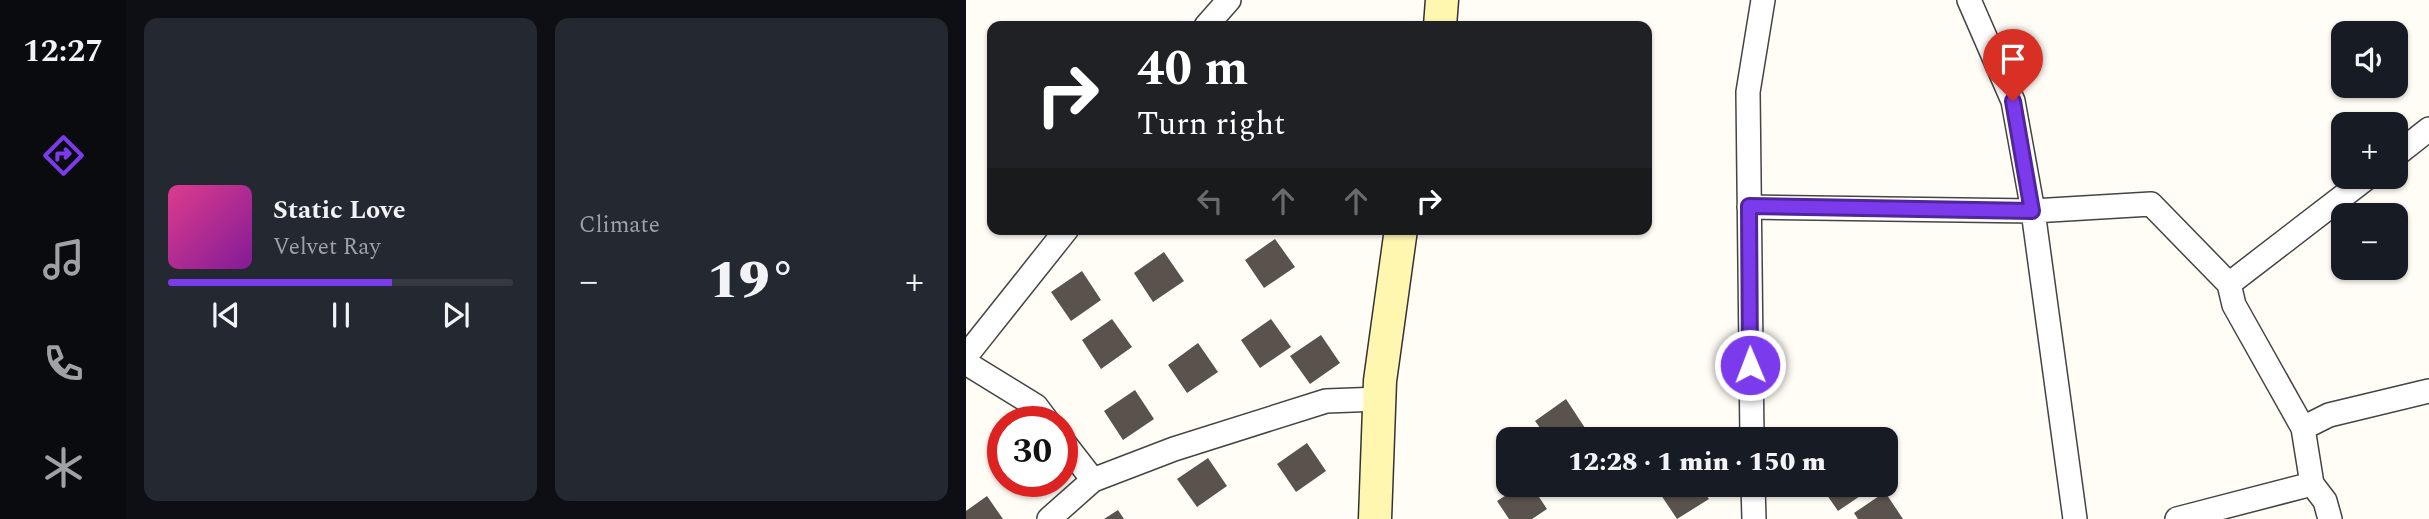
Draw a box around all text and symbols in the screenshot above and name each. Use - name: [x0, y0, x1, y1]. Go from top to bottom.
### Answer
- map controls: [2331, 21, 2408, 280]
- button: sound: [2331, 21, 2408, 98]
- text: 12:27: [23, 27, 103, 76]
- pin: [1983, 29, 2043, 101]
- text: 40 m: [1137, 32, 1248, 107]
- icon: arrive: [1994, 40, 2032, 78]
- icon: right: [1022, 49, 1113, 140]
- text: Turn right: [1137, 100, 1285, 149]
- button: +: [2331, 112, 2408, 189]
- icon: directions: [39, 131, 88, 180]
- icon: left: [1191, 182, 1229, 220]
- icon: ahead: [1264, 182, 1302, 220]
- icon: ahead: [1337, 182, 1375, 220]
- icon: right: [1410, 182, 1448, 220]
- text: Static Love: [273, 190, 406, 230]
- button: −: [2331, 203, 2408, 280]
- text: Climate: [579, 208, 660, 243]
- text: Velvet Ray: [273, 230, 380, 265]
- icon: music: [39, 235, 88, 284]
- text: 19°: [707, 242, 796, 321]
- text: −: [579, 253, 598, 311]
- text: +: [905, 253, 924, 311]
- icon: previous: [207, 296, 245, 334]
- icon: pause: [322, 296, 360, 334]
- icon: next: [437, 296, 475, 334]
- position arrow: [1713, 328, 1787, 402]
- icon: phone: [39, 339, 88, 388]
- speed limit sign: 30: [987, 406, 1078, 497]
- text: 12:28 · 1 min · 150 m: [1568, 442, 1826, 482]
- icon: climate: [39, 443, 88, 492]

